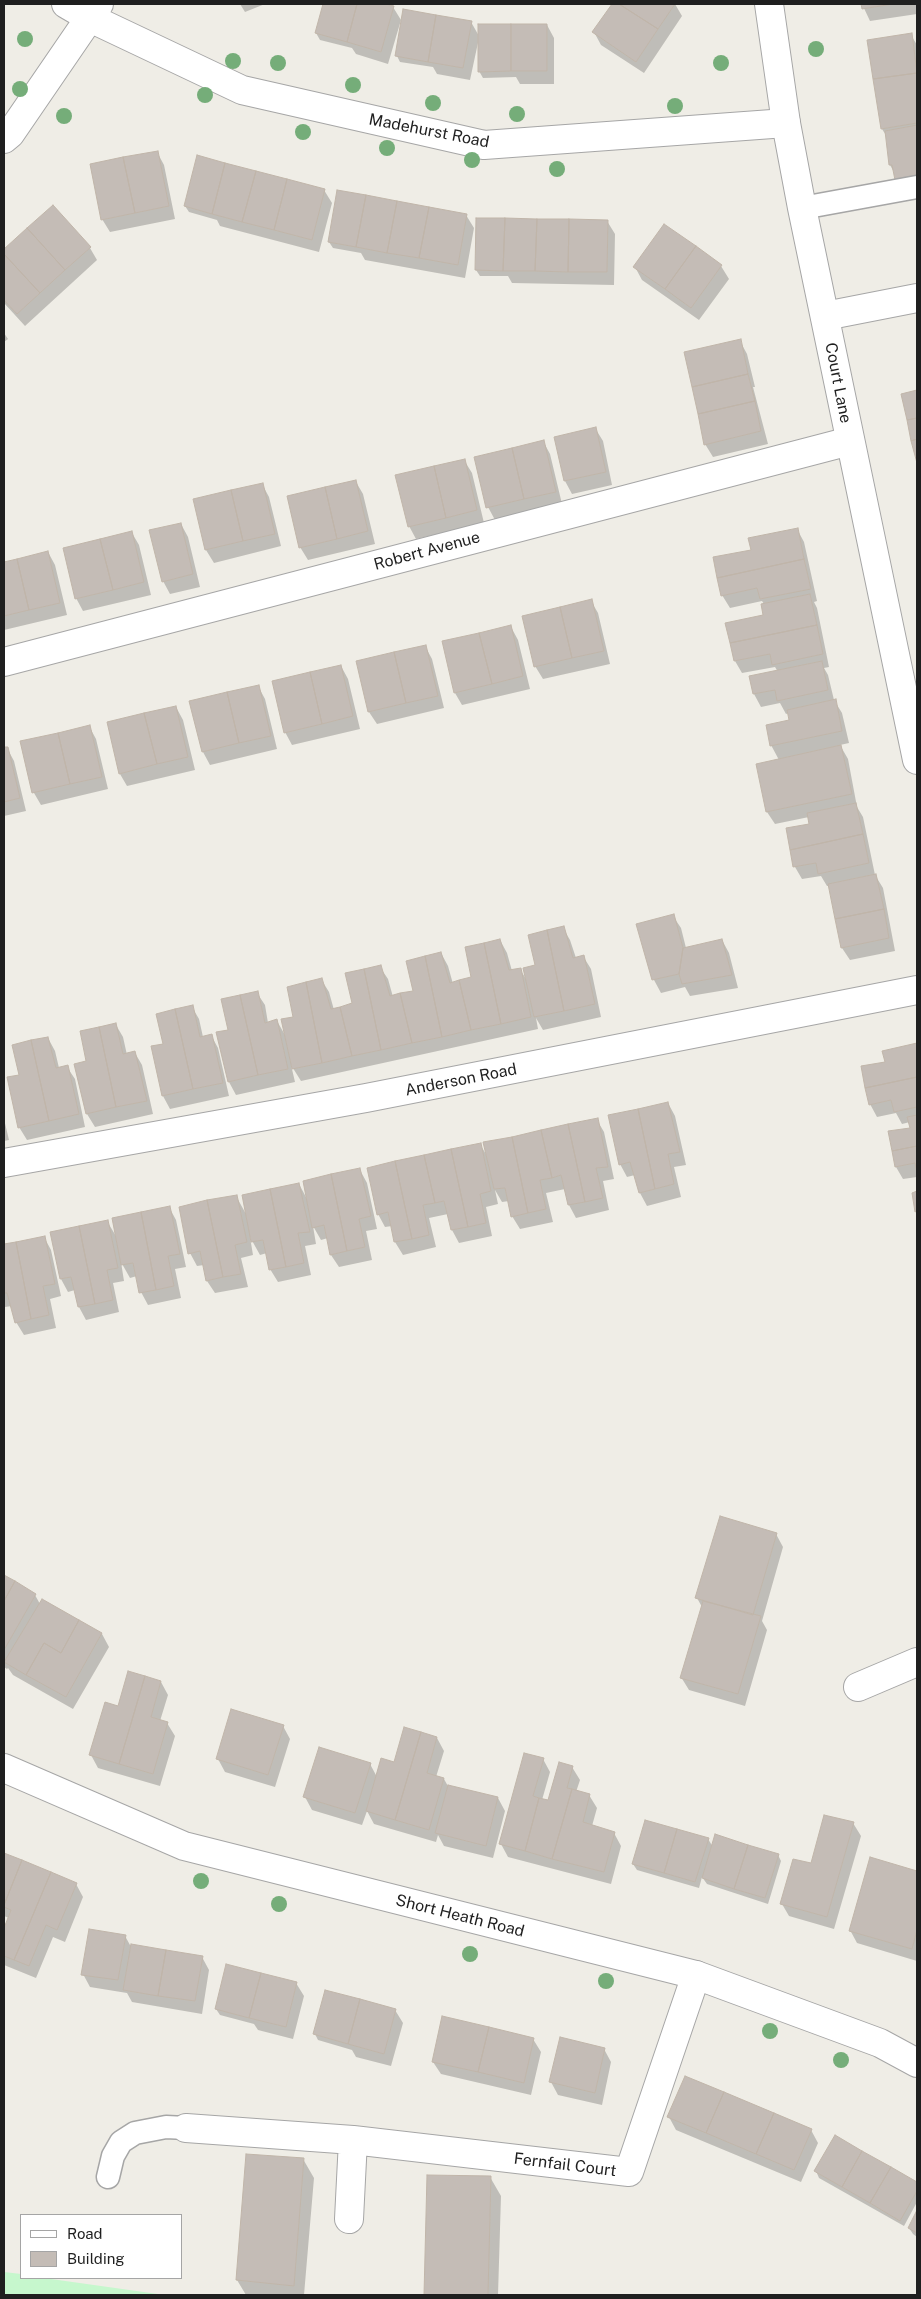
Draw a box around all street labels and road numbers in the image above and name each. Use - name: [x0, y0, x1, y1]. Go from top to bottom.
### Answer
- street label: Madehurst Road: [367, 110, 491, 152]
- street label: Court Lane: [821, 341, 855, 425]
- street label: Robert Avenue: [372, 528, 482, 574]
- street label: Anderson Road: [403, 1060, 519, 1100]
- street label: Short Heath Road: [394, 1891, 526, 1941]
- street label: Fernfail Court: [513, 2149, 617, 2181]

